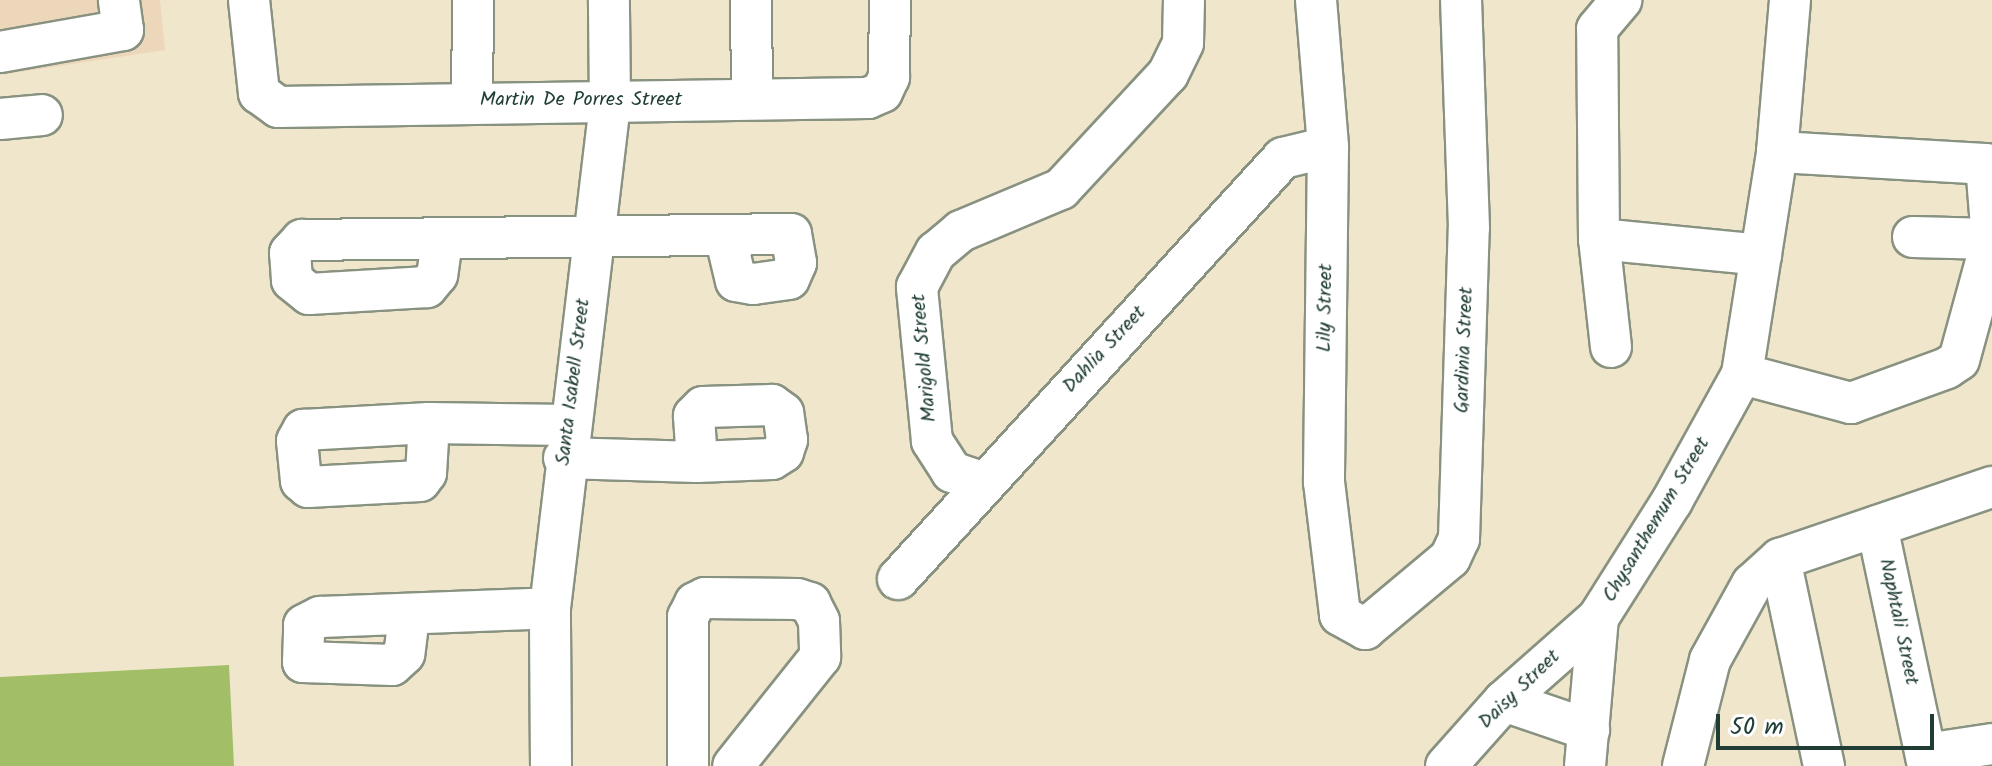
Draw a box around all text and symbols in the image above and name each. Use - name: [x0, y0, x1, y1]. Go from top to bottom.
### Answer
- street label: Martin De Porres Street: [480, 88, 682, 112]
- street label: Lily Street: [1313, 263, 1339, 353]
- street label: Gardinia Street: [1451, 286, 1479, 414]
- street label: Marigold Street: [907, 293, 943, 423]
- street label: Santa Isabell Street: [552, 297, 596, 467]
- street label: Dahlia Street: [1058, 301, 1152, 399]
- street label: Chysanthemum Street: [1598, 433, 1716, 607]
- street label: Naphtali Street: [1873, 557, 1923, 687]
- street label: Daisy Street: [1474, 645, 1566, 735]
- scale bar: [1720, 698, 1938, 748]
- text: 50 m: [1730, 708, 1784, 747]

